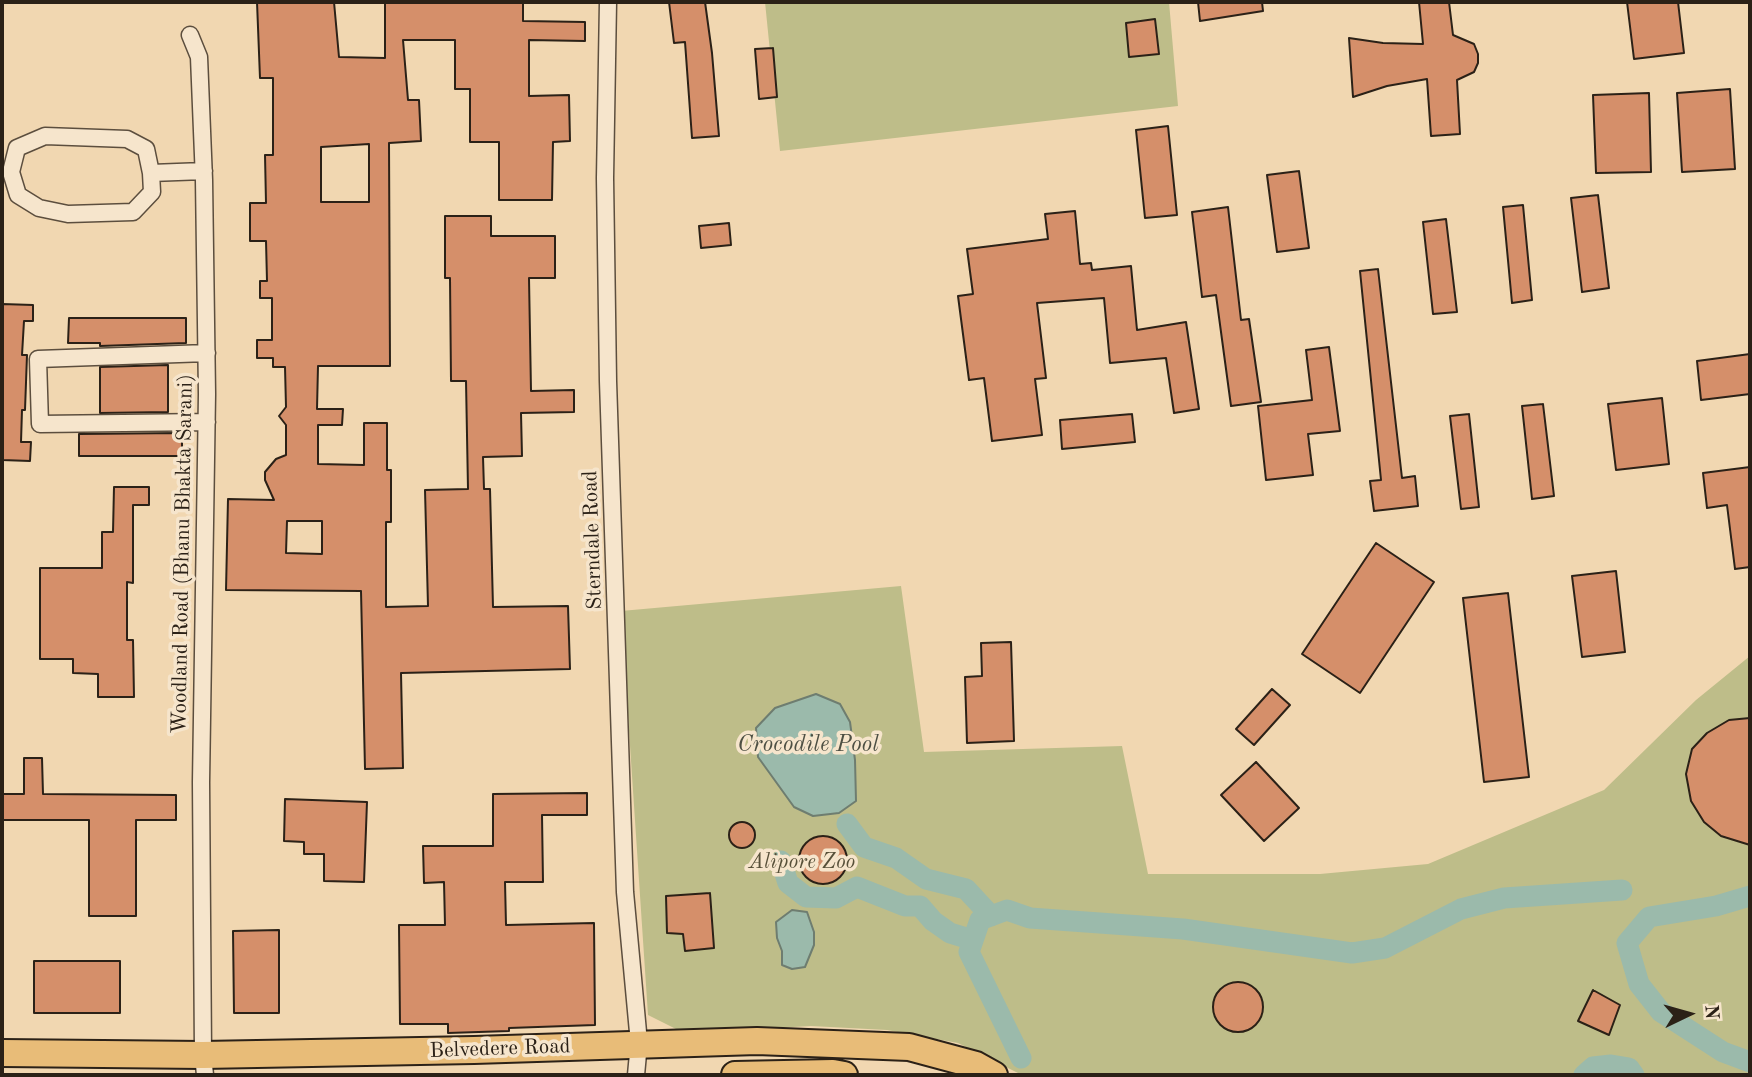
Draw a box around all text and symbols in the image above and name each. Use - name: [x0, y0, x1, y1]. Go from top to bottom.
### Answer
- street label: Woodland Road (Bhanu Bhakta Sarani): [167, 374, 199, 734]
- street label: Sterndale Road: [578, 470, 608, 610]
- water label: Crocodile Pool: [737, 731, 879, 759]
- park label: Alipore Zoo: [749, 849, 855, 875]
- north arrow: [1654, 979, 1724, 1049]
- text: N: [1700, 1004, 1721, 1020]
- street label: Belvedere Road: [429, 1034, 571, 1064]

